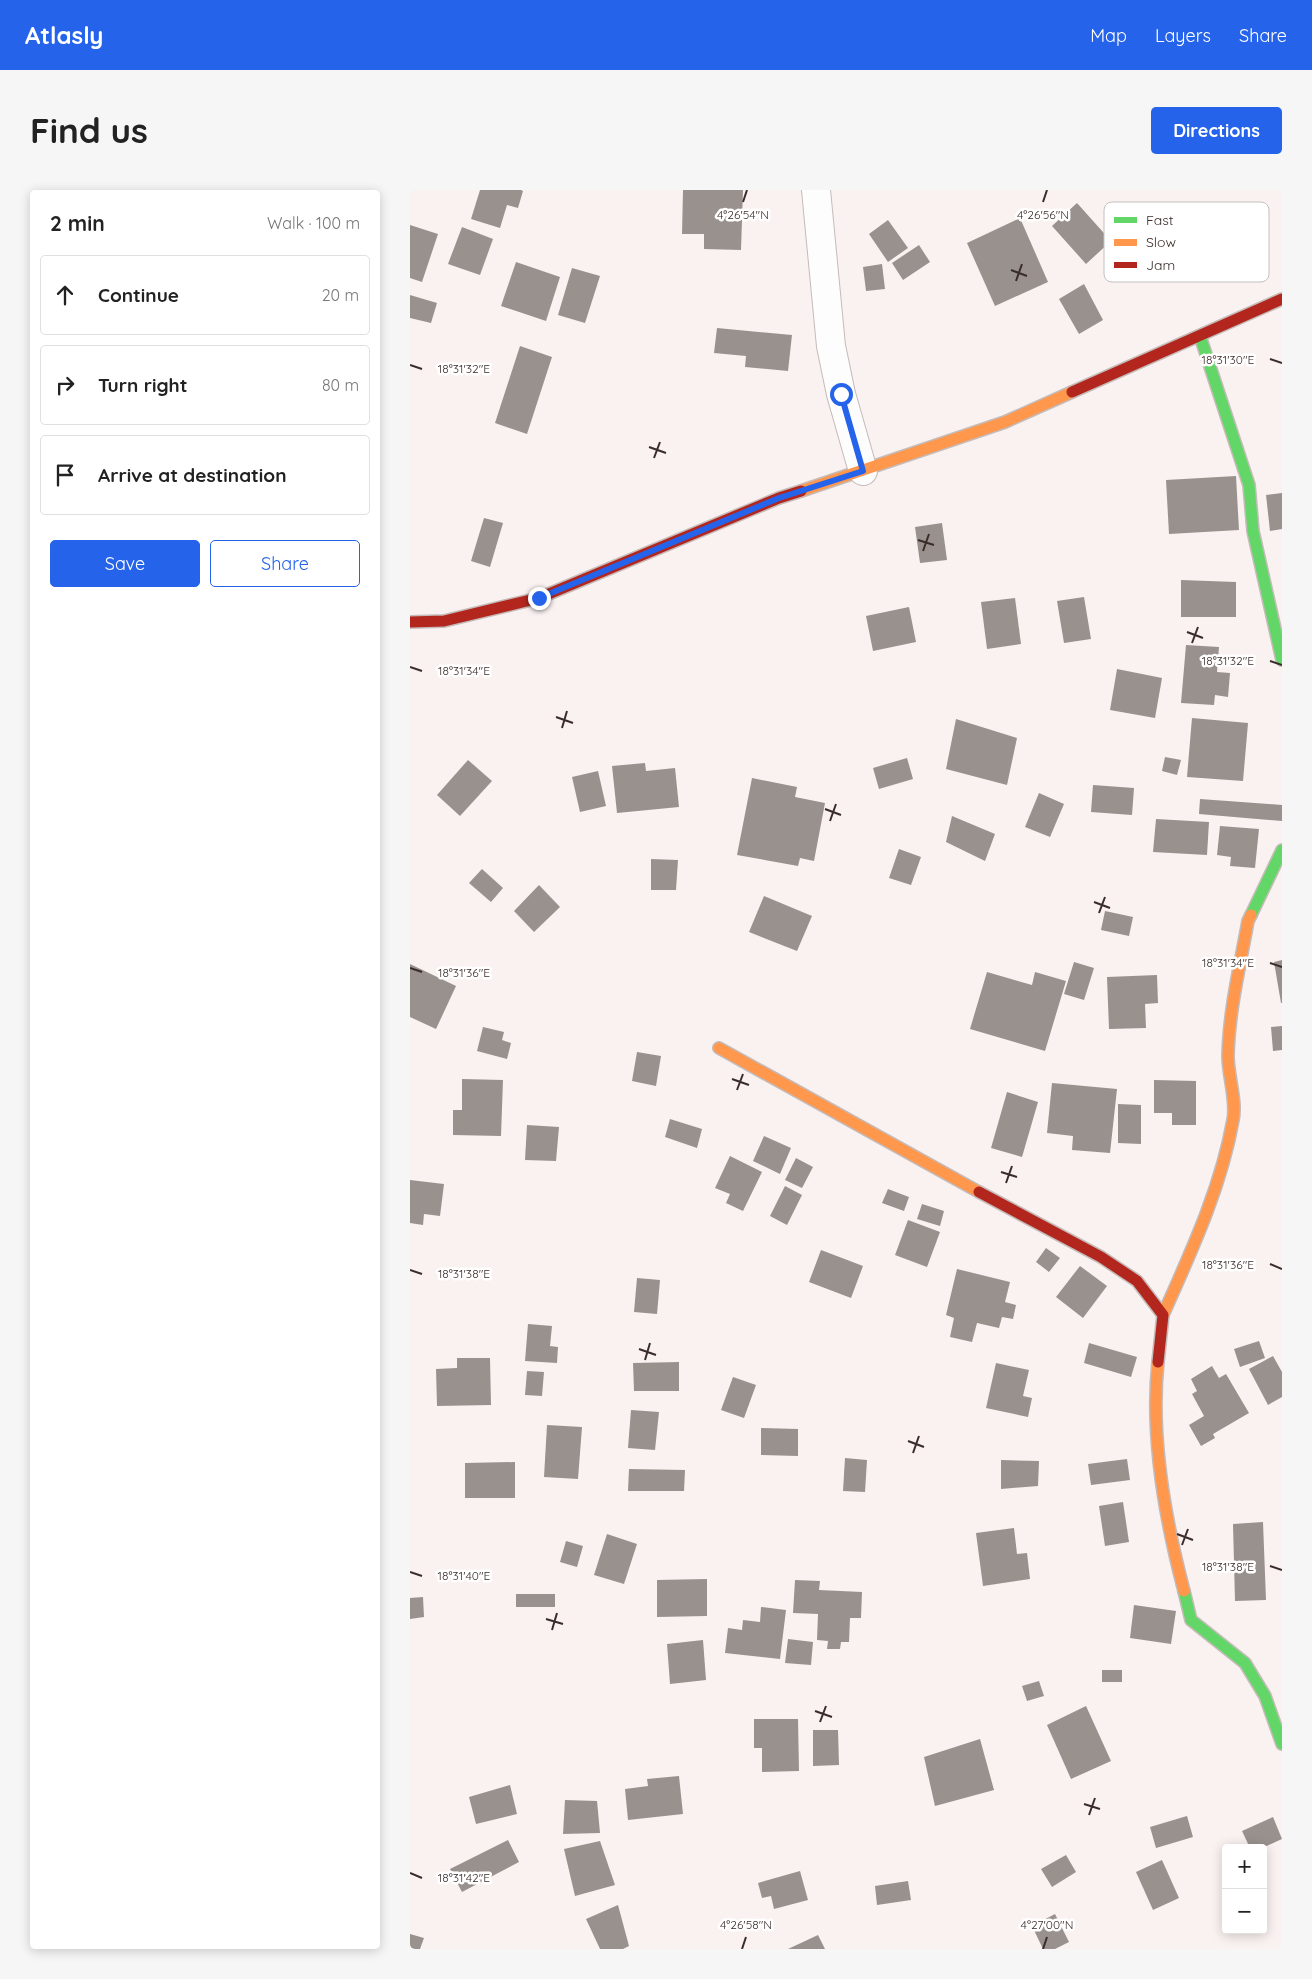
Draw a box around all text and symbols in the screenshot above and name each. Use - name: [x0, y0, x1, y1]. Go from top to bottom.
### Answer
- text: Atlasly: [25, 20, 103, 50]
- text: Map: [1090, 24, 1127, 47]
- text: Layers: [1155, 24, 1211, 47]
- text: Share: [1239, 24, 1287, 47]
- button: Directions: [1151, 107, 1282, 154]
- text: Find us: [30, 108, 148, 152]
- legend: [1104, 202, 1269, 282]
- text: 4°26'54"N: [717, 207, 769, 222]
- text: 4°26'56"N: [1017, 207, 1069, 222]
- text: 2 min: [50, 210, 105, 236]
- text: Fast: [1146, 211, 1174, 229]
- text: Walk · 100 m: [267, 213, 360, 233]
- text: Slow: [1146, 233, 1176, 251]
- text: Jam: [1146, 256, 1175, 274]
- icon: ahead: [51, 281, 79, 309]
- text: Continue: [98, 283, 179, 307]
- text: 20 m: [322, 285, 359, 305]
- text: 18°31'30"E: [1202, 352, 1255, 367]
- text: 18°31'32"E: [438, 361, 490, 376]
- icon: right: [51, 371, 79, 399]
- text: Turn right: [98, 373, 187, 397]
- text: 80 m: [322, 375, 359, 395]
- route start: [830, 383, 853, 406]
- icon: arrive: [51, 461, 79, 489]
- text: Arrive at destination: [98, 463, 287, 487]
- button: Save: [50, 540, 200, 587]
- button: Share: [210, 540, 360, 587]
- route end: [528, 587, 551, 610]
- text: 18°31'32"E: [1202, 653, 1254, 668]
- text: 18°31'34"E: [438, 663, 490, 678]
- text: 18°31'34"E: [1202, 955, 1254, 970]
- text: 18°31'36"E: [438, 965, 490, 980]
- text: 18°31'36"E: [1202, 1257, 1254, 1272]
- text: 18°31'38"E: [438, 1266, 490, 1281]
- text: 18°31'38"E: [1202, 1559, 1254, 1574]
- text: 18°31'40"E: [438, 1568, 491, 1583]
- map controls: [1222, 1844, 1267, 1934]
- button: +: [1222, 1844, 1267, 1889]
- text: 18°31'42"E: [438, 1870, 490, 1885]
- button: −: [1222, 1889, 1267, 1934]
- text: 4°26'58"N: [720, 1917, 772, 1932]
- text: 4°27'00"N: [1021, 1917, 1073, 1932]

